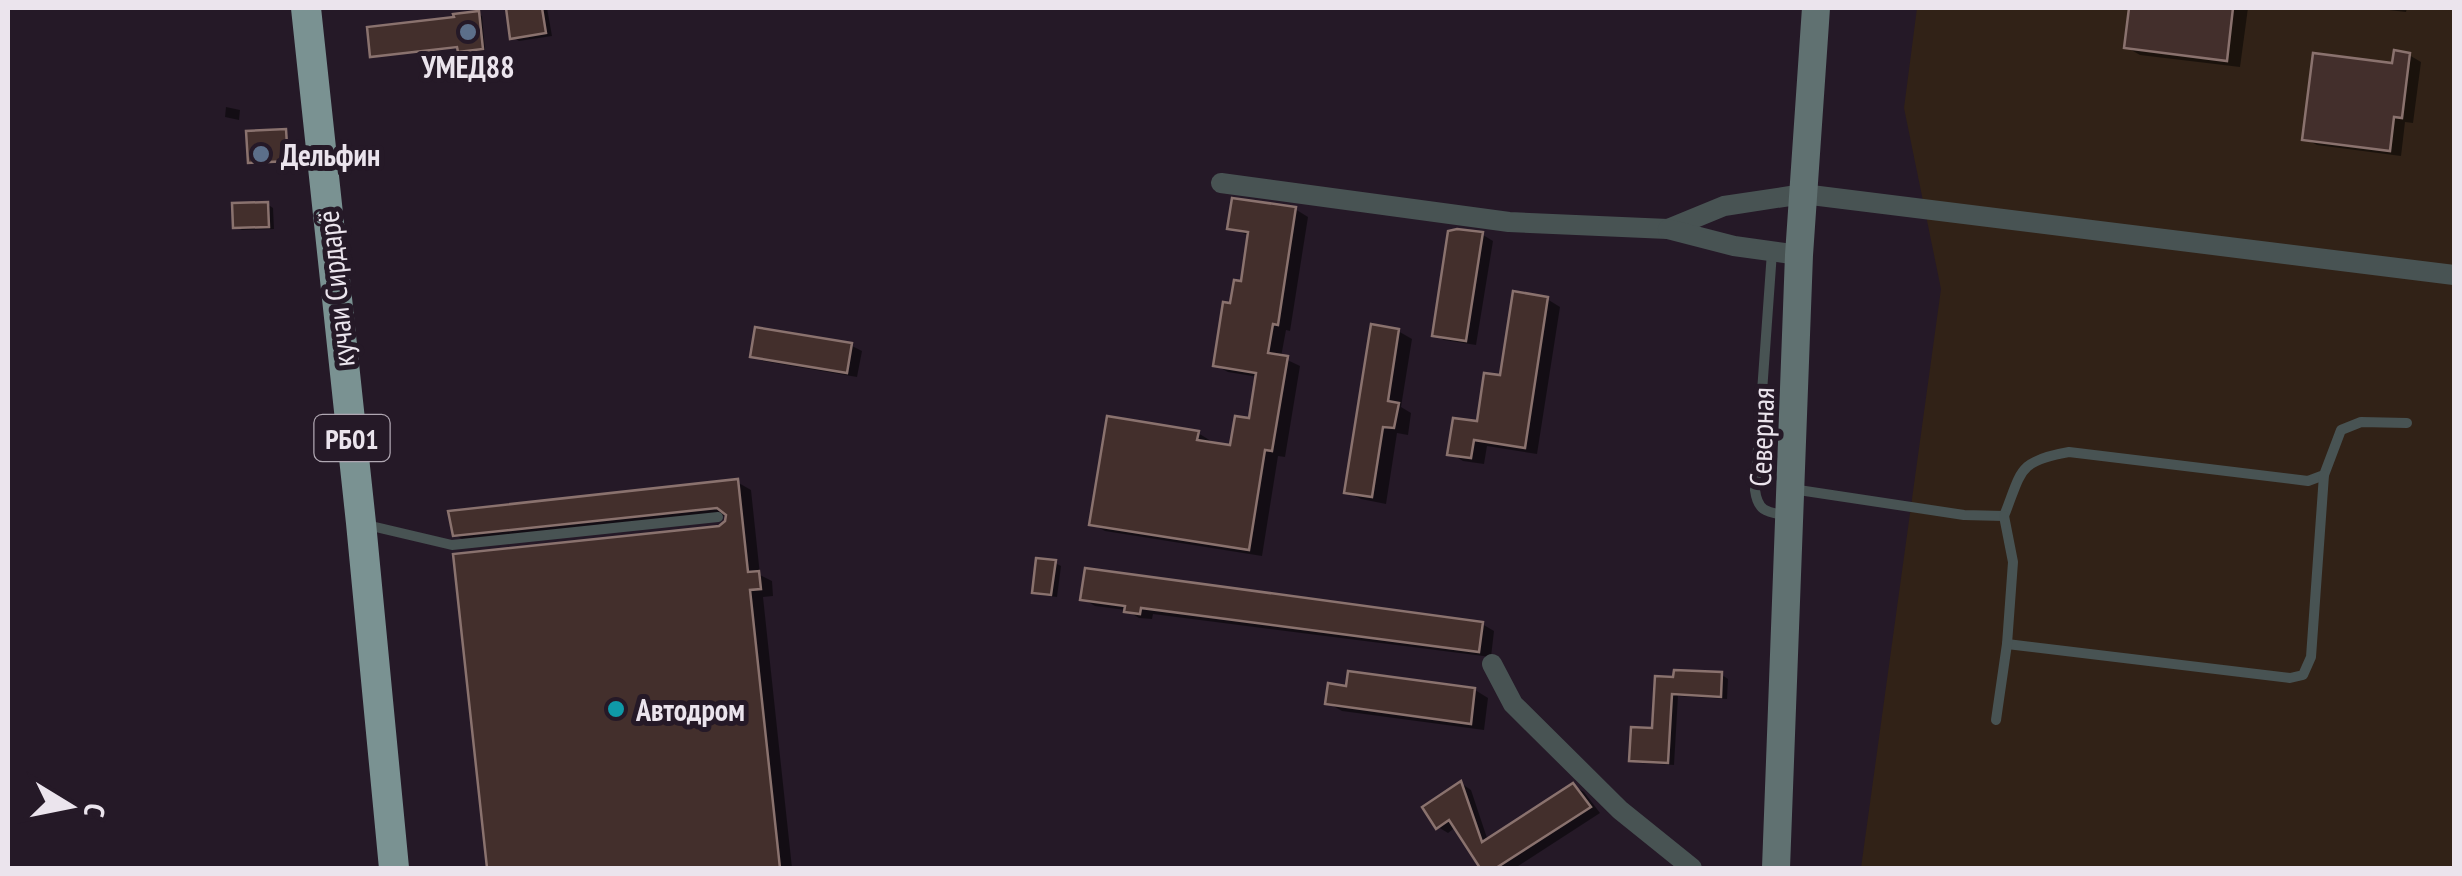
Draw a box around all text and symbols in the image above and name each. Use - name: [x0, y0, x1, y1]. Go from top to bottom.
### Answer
- marker: УМЕД88: [457, 21, 479, 43]
- place label: УМЕД88: [420, 47, 515, 86]
- place label: Дельфин: [281, 135, 380, 174]
- marker: Дельфин: [250, 143, 272, 165]
- street label: кучаи Сирдарё: [307, 209, 363, 369]
- street label: Северная: [1740, 387, 1782, 487]
- road number: РБ01: [314, 415, 390, 461]
- place label: Автодром: [635, 690, 745, 729]
- marker: Автодром: [605, 698, 627, 720]
- north arrow: [20, 756, 120, 856]
- text: С: [76, 801, 114, 820]

